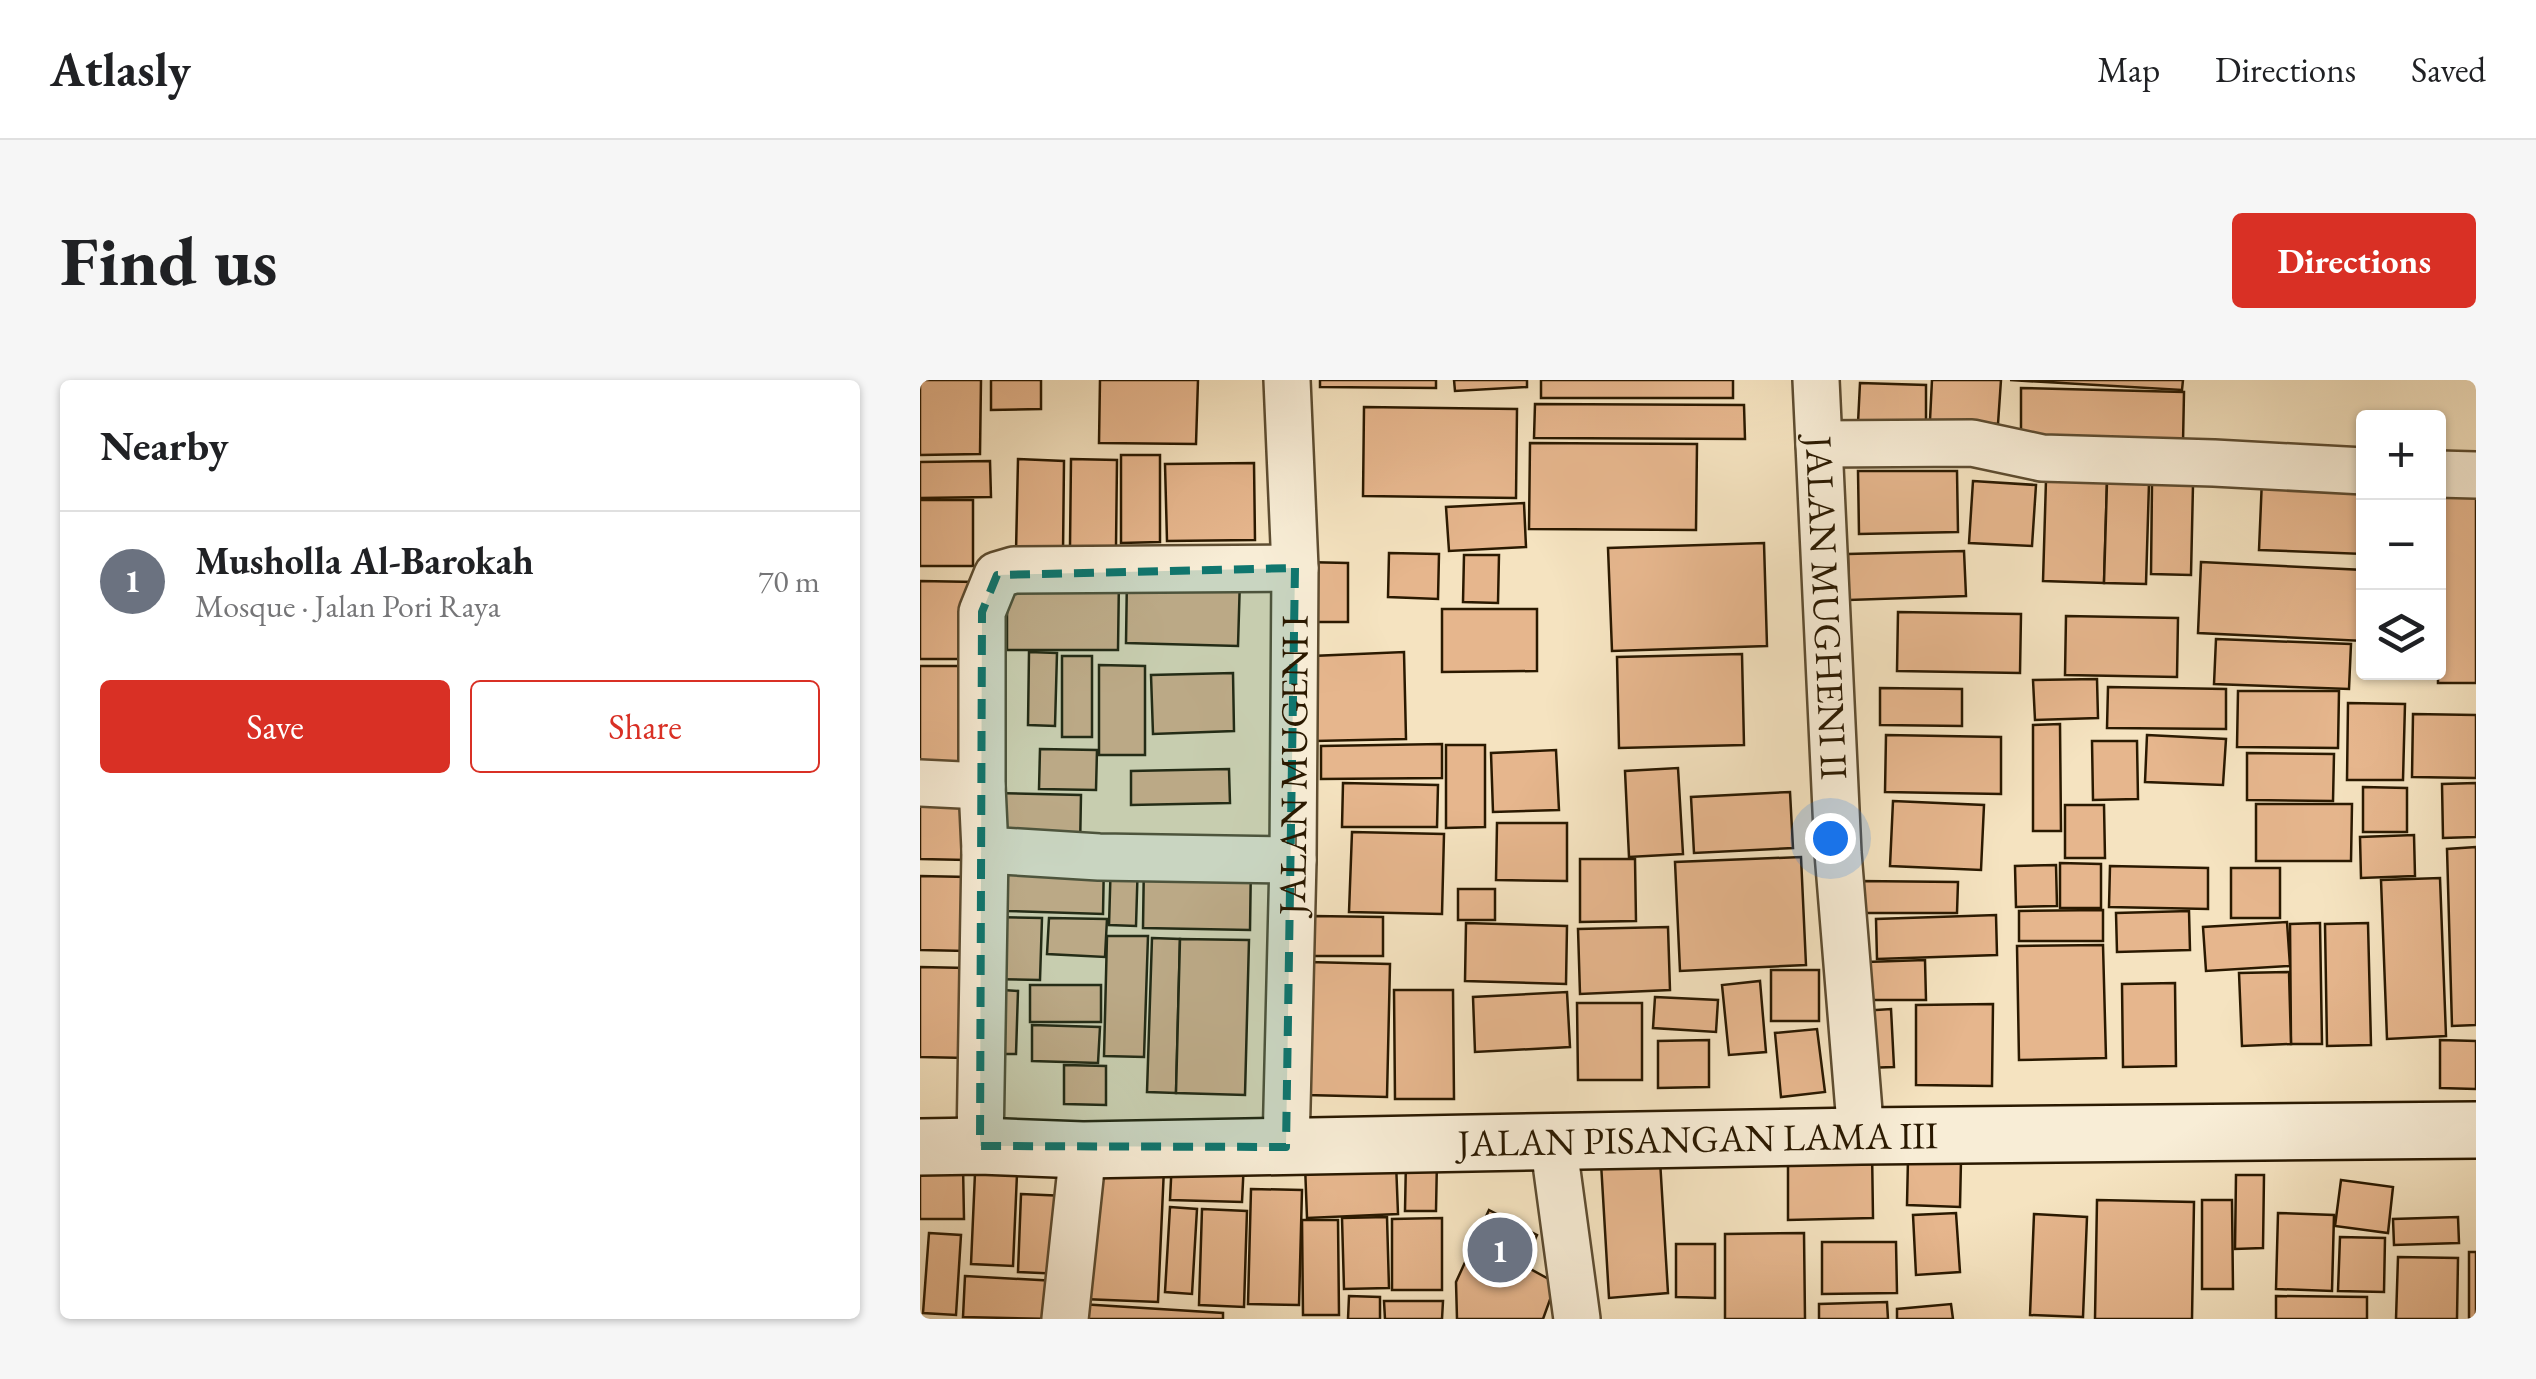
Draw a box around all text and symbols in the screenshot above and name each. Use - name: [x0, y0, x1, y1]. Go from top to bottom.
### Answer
- text: Atlasly: [50, 38, 191, 100]
- text: Map: [2097, 47, 2160, 92]
- text: Directions: [2215, 47, 2356, 92]
- text: Saved: [2411, 47, 2486, 92]
- button: Directions: [2232, 213, 2476, 308]
- text: Find us: [60, 215, 278, 306]
- map controls: [2356, 410, 2446, 680]
- button: +: [2356, 410, 2446, 500]
- text: Nearby: [100, 418, 229, 473]
- street label: JALAN MUGHENI II: [1794, 432, 1860, 781]
- button: −: [2356, 500, 2446, 590]
- text: Musholla Al-Barokah: [195, 536, 534, 585]
- text: 1: [124, 560, 141, 602]
- text: 70 m: [758, 560, 820, 602]
- text: Mosque · Jalan Pori Raya: [195, 585, 500, 627]
- button: layers: [2356, 590, 2446, 680]
- street label: JALAN MUGENI I: [1267, 615, 1319, 919]
- button: Save: [100, 680, 450, 773]
- button: Share: [470, 680, 820, 773]
- your location: [1805, 813, 1856, 864]
- street label: JALAN PISANGAN LAMA III: [1454, 1110, 1938, 1167]
- pin: 1: [1468, 1212, 1532, 1288]

